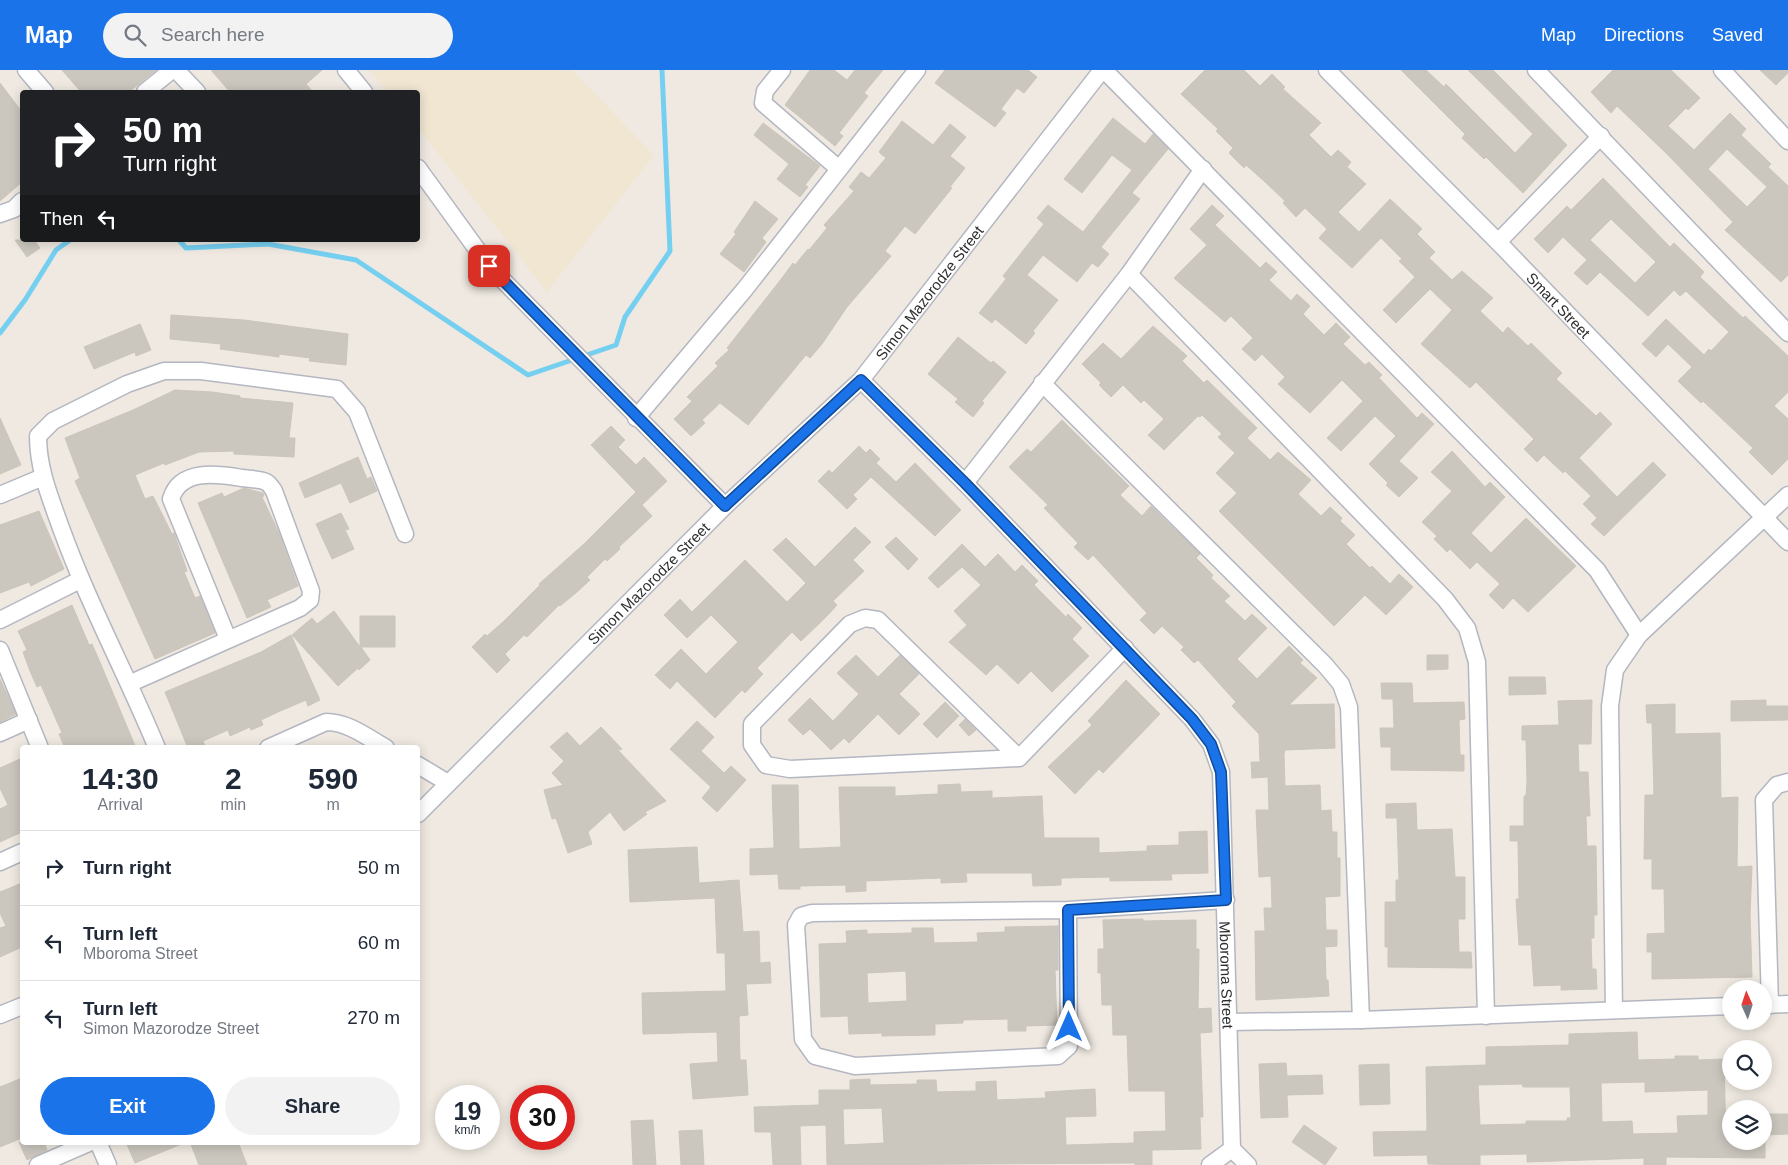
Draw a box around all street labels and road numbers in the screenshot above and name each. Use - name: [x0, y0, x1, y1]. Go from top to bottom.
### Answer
- street label: Simon Mazorodze Street: [872, 222, 987, 363]
- street label: Smart Street: [1523, 269, 1595, 342]
- street label: Simon Mazorodze Street: [584, 518, 713, 648]
- street label: Mboroma Street: [1217, 921, 1237, 1030]

